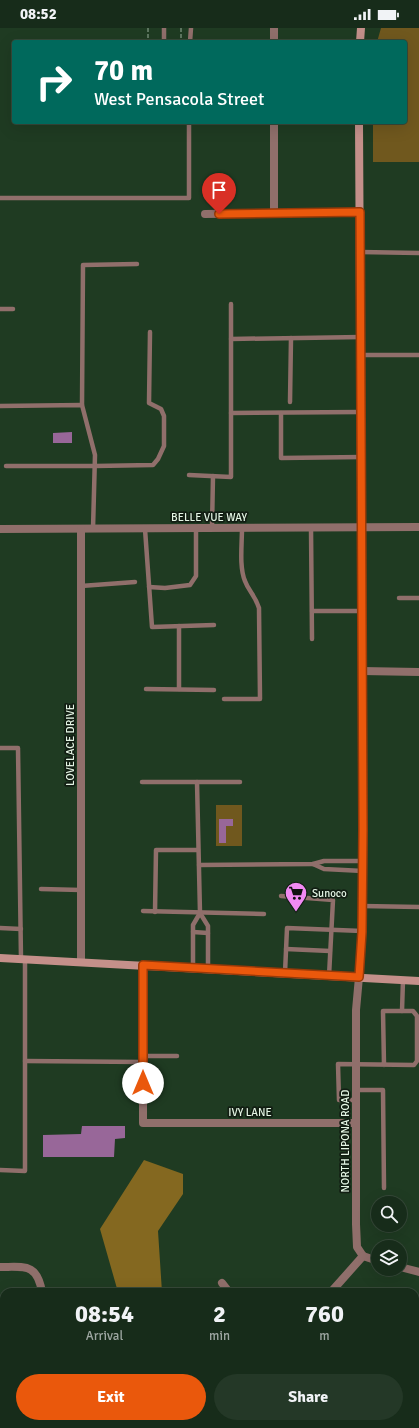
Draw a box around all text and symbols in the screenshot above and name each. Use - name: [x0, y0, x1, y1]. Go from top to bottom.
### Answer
- text: 08:52: [20, 5, 57, 23]
- text: 70 m: [94, 54, 153, 88]
- icon: right: [28, 56, 80, 108]
- text: West Pensacola Street: [94, 88, 264, 110]
- pin: [202, 173, 236, 214]
- icon: arrive: [208, 179, 230, 201]
- street label: BELLE VUE WAY: [171, 511, 247, 524]
- street label: LOVELACE DRIVE: [64, 704, 77, 786]
- supermarket icon: Sunoco: [283, 880, 309, 913]
- place label: Sunoco: [312, 887, 347, 900]
- position arrow: [122, 1062, 164, 1104]
- street label: NORTH LIPONA ROAD: [339, 1090, 352, 1192]
- street label: IVY LANE: [228, 1106, 272, 1119]
- map controls: [371, 1196, 407, 1276]
- button: search: [371, 1196, 407, 1232]
- button: layers: [371, 1240, 407, 1276]
- text: 08:54: [75, 1299, 134, 1329]
- text: 2: [213, 1299, 226, 1329]
- text: 760: [305, 1299, 344, 1329]
- text: Arrival: [86, 1328, 123, 1344]
- text: min: [209, 1328, 230, 1344]
- text: m: [319, 1328, 330, 1344]
- button: Exit: [16, 1374, 206, 1420]
- button: Share: [214, 1374, 403, 1420]

